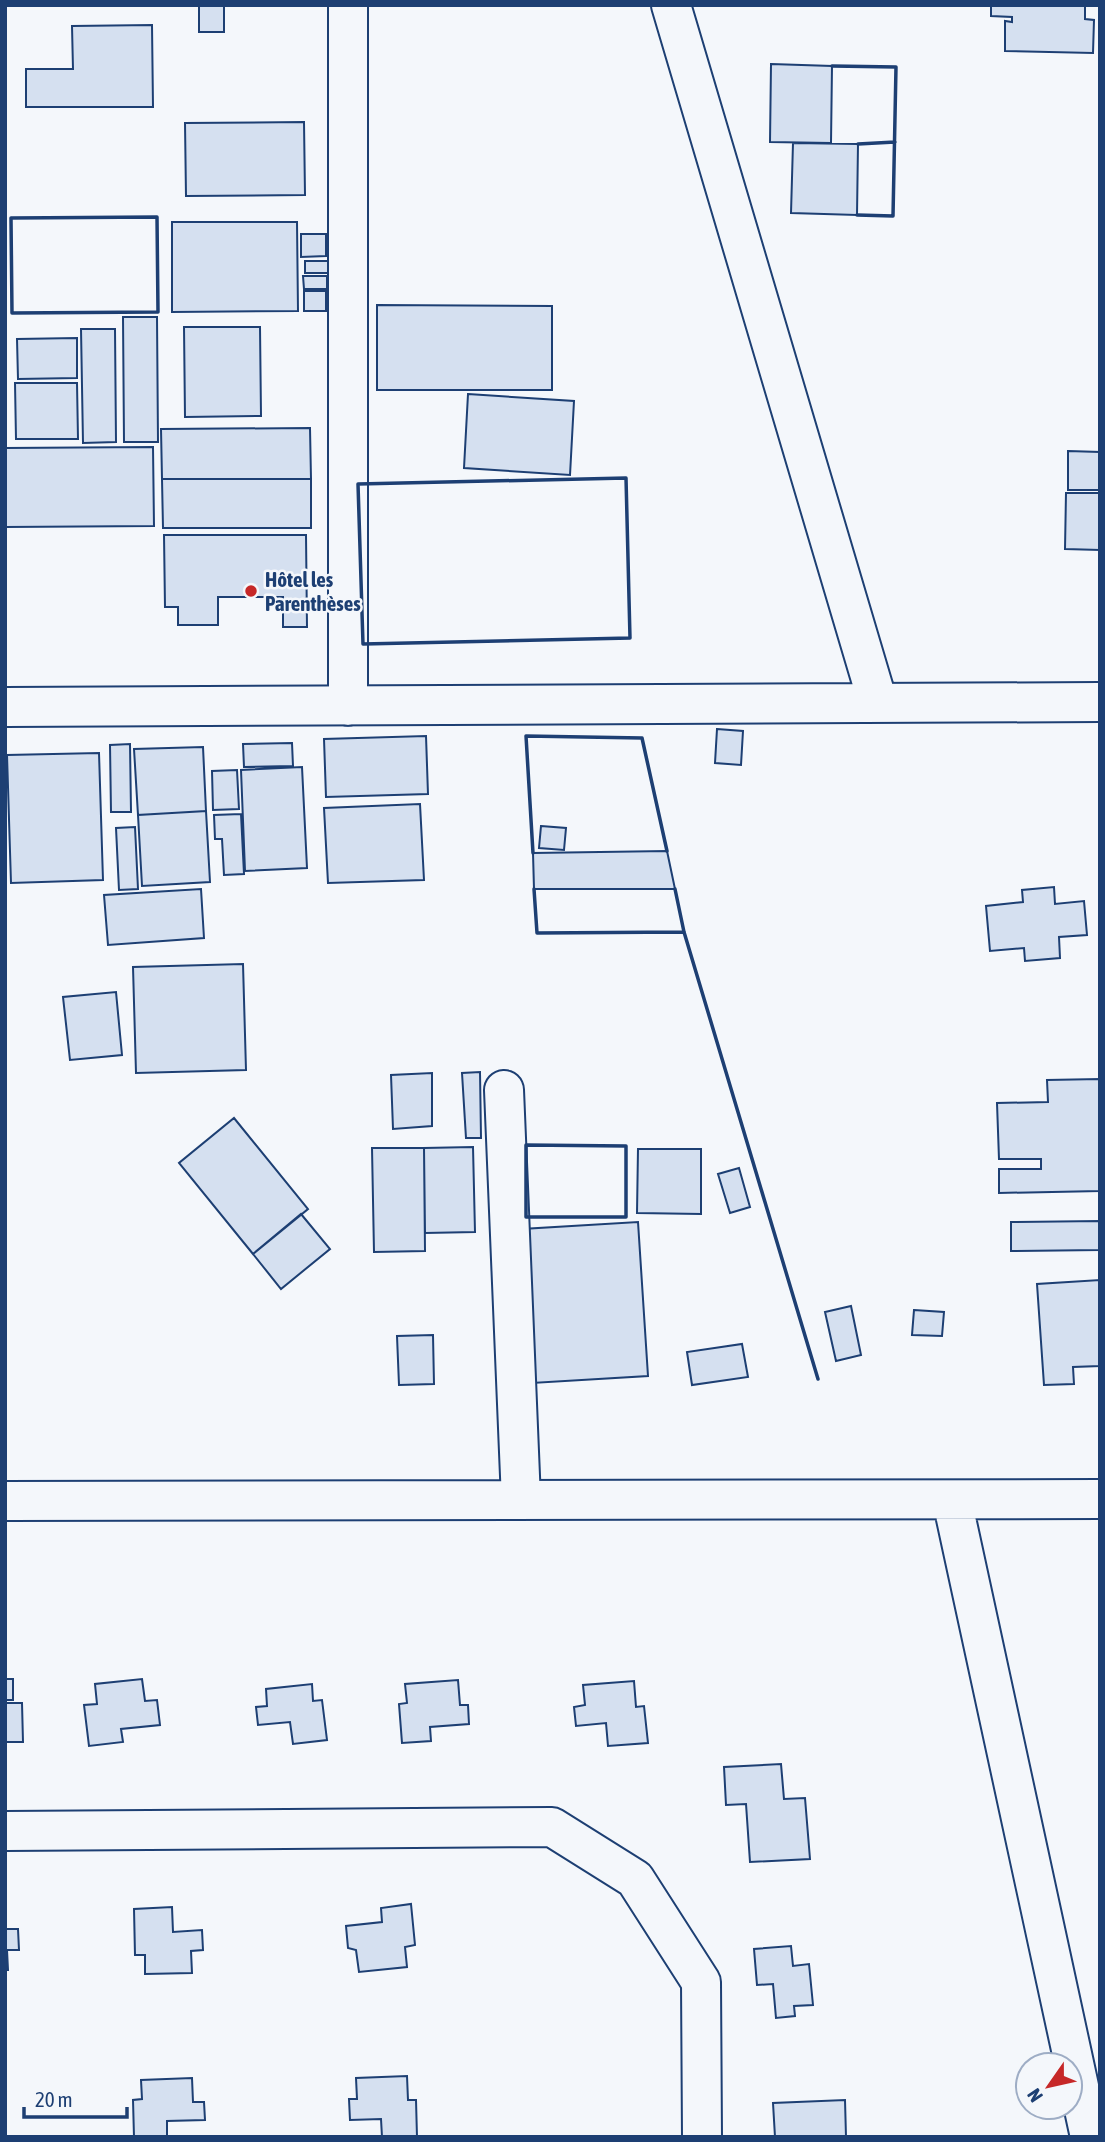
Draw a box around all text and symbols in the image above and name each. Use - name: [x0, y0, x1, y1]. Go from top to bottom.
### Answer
- place label: Hôtel les Parenthèses: [265, 567, 361, 615]
- marker: Hôtel les Parenthèses: [243, 583, 259, 599]
- north arrow: [1014, 2051, 1084, 2121]
- scale bar: [24, 2076, 128, 2120]
- text: N: [1023, 2085, 1047, 2106]
- text: 20 m: [35, 2087, 73, 2111]

